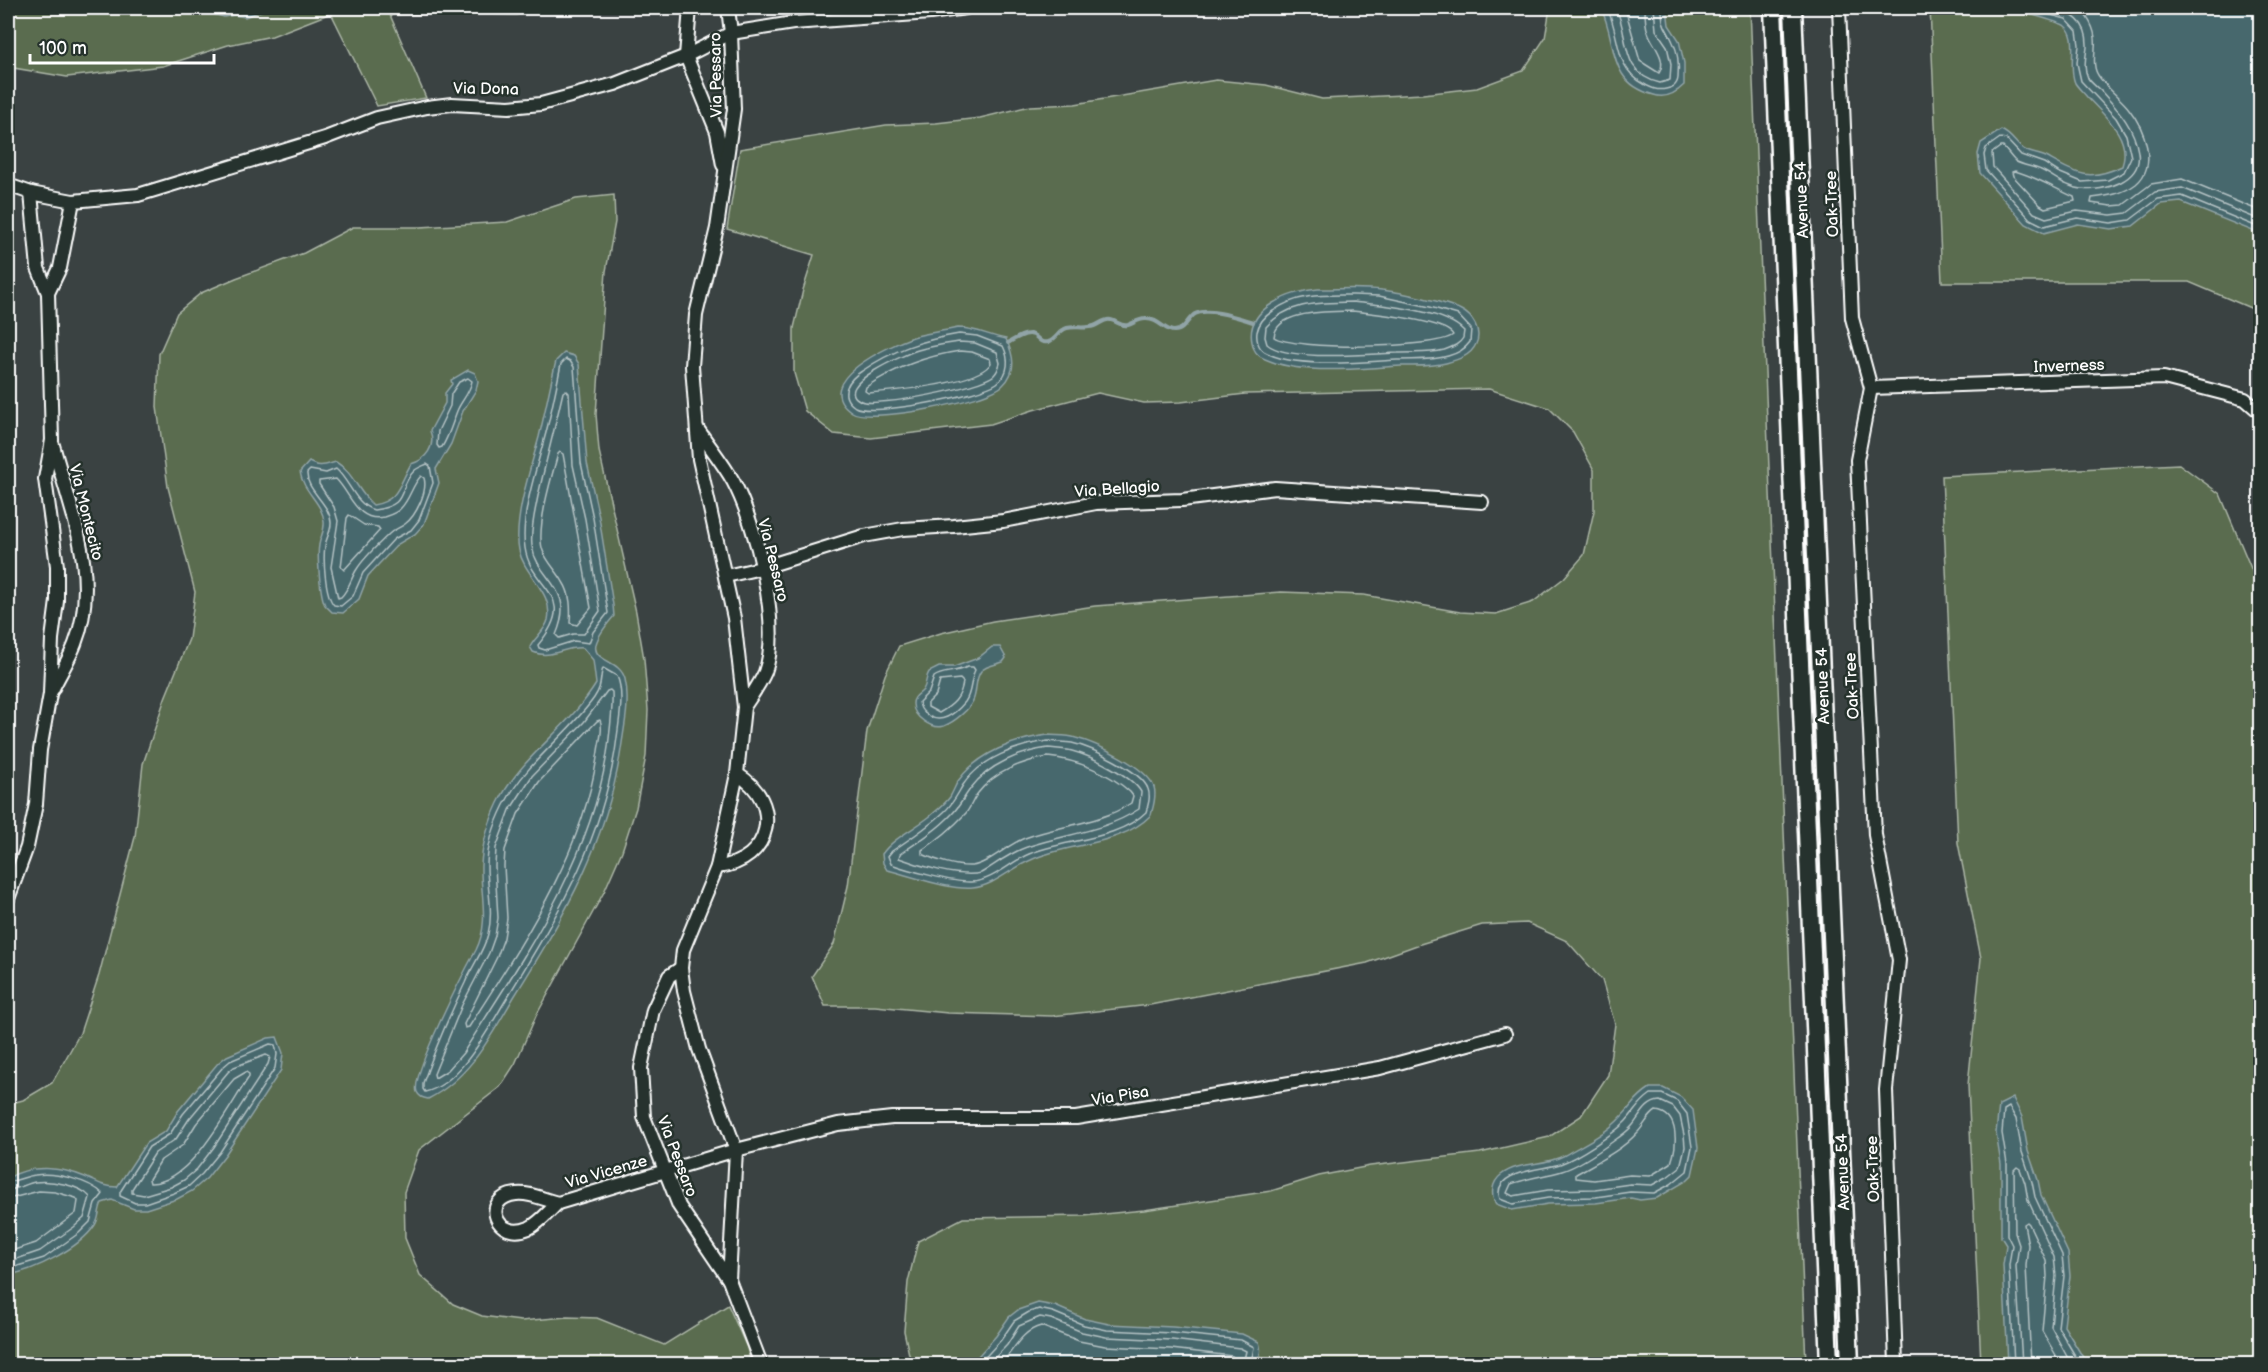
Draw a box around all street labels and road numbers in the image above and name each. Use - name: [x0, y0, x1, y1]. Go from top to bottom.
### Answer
- street label: Via Pessaro: [706, 32, 727, 118]
- street label: Via Dona: [453, 79, 519, 100]
- street label: Avenue 54: [1792, 161, 1813, 239]
- street label: Oak-Tree: [1822, 170, 1843, 238]
- street label: Inverness: [2033, 356, 2105, 377]
- street label: Via Montecito: [64, 462, 107, 563]
- street label: Via Bellagio: [1074, 477, 1160, 502]
- street label: Via Pessaro: [753, 517, 792, 604]
- street label: Avenue 54: [1813, 647, 1834, 725]
- street label: Oak-Tree: [1841, 652, 1864, 720]
- street label: Via Pisa: [1090, 1083, 1150, 1110]
- street label: Via Pessaro: [652, 1113, 701, 1200]
- street label: Avenue 54: [1833, 1133, 1854, 1211]
- street label: Oak-Tree: [1863, 1135, 1884, 1203]
- street label: Via Vicenze: [563, 1152, 650, 1193]

